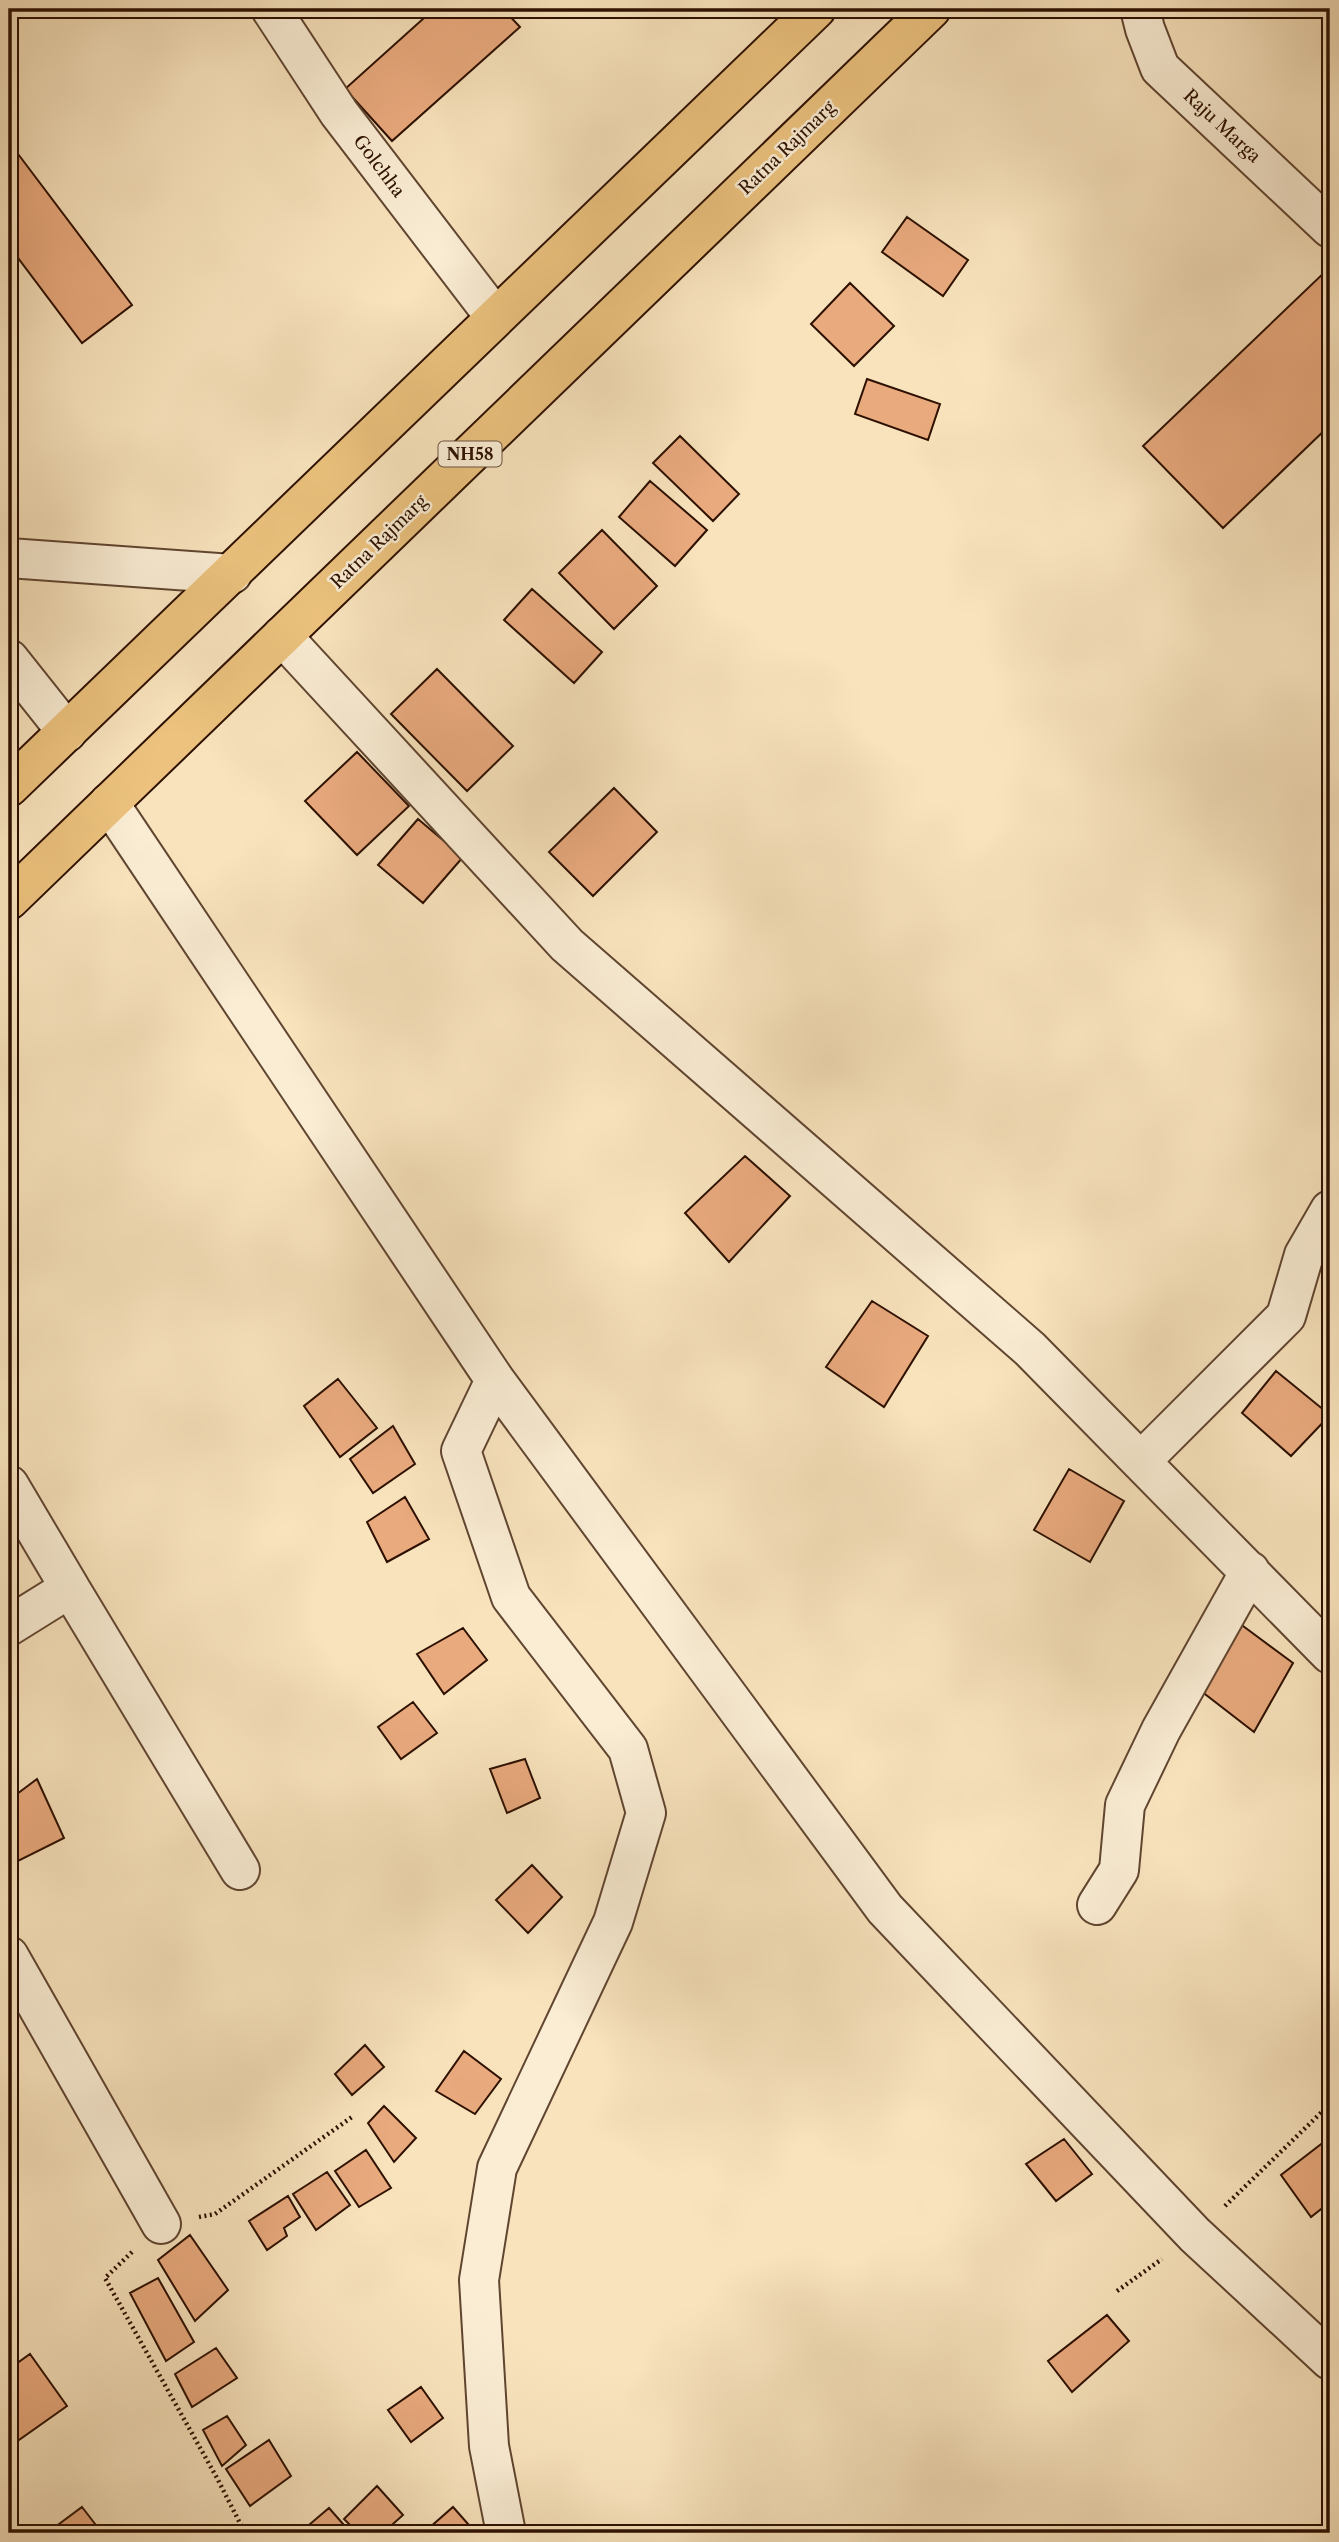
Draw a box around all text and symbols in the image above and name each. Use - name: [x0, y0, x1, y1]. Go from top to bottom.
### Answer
- street label: Raju Marga: [1179, 85, 1266, 168]
- street label: Ratna Rajmarg: [734, 96, 840, 199]
- street label: Golchha: [348, 130, 410, 202]
- road number: NH58: [438, 442, 502, 467]
- street label: Ratna Rajmarg: [326, 490, 432, 593]

